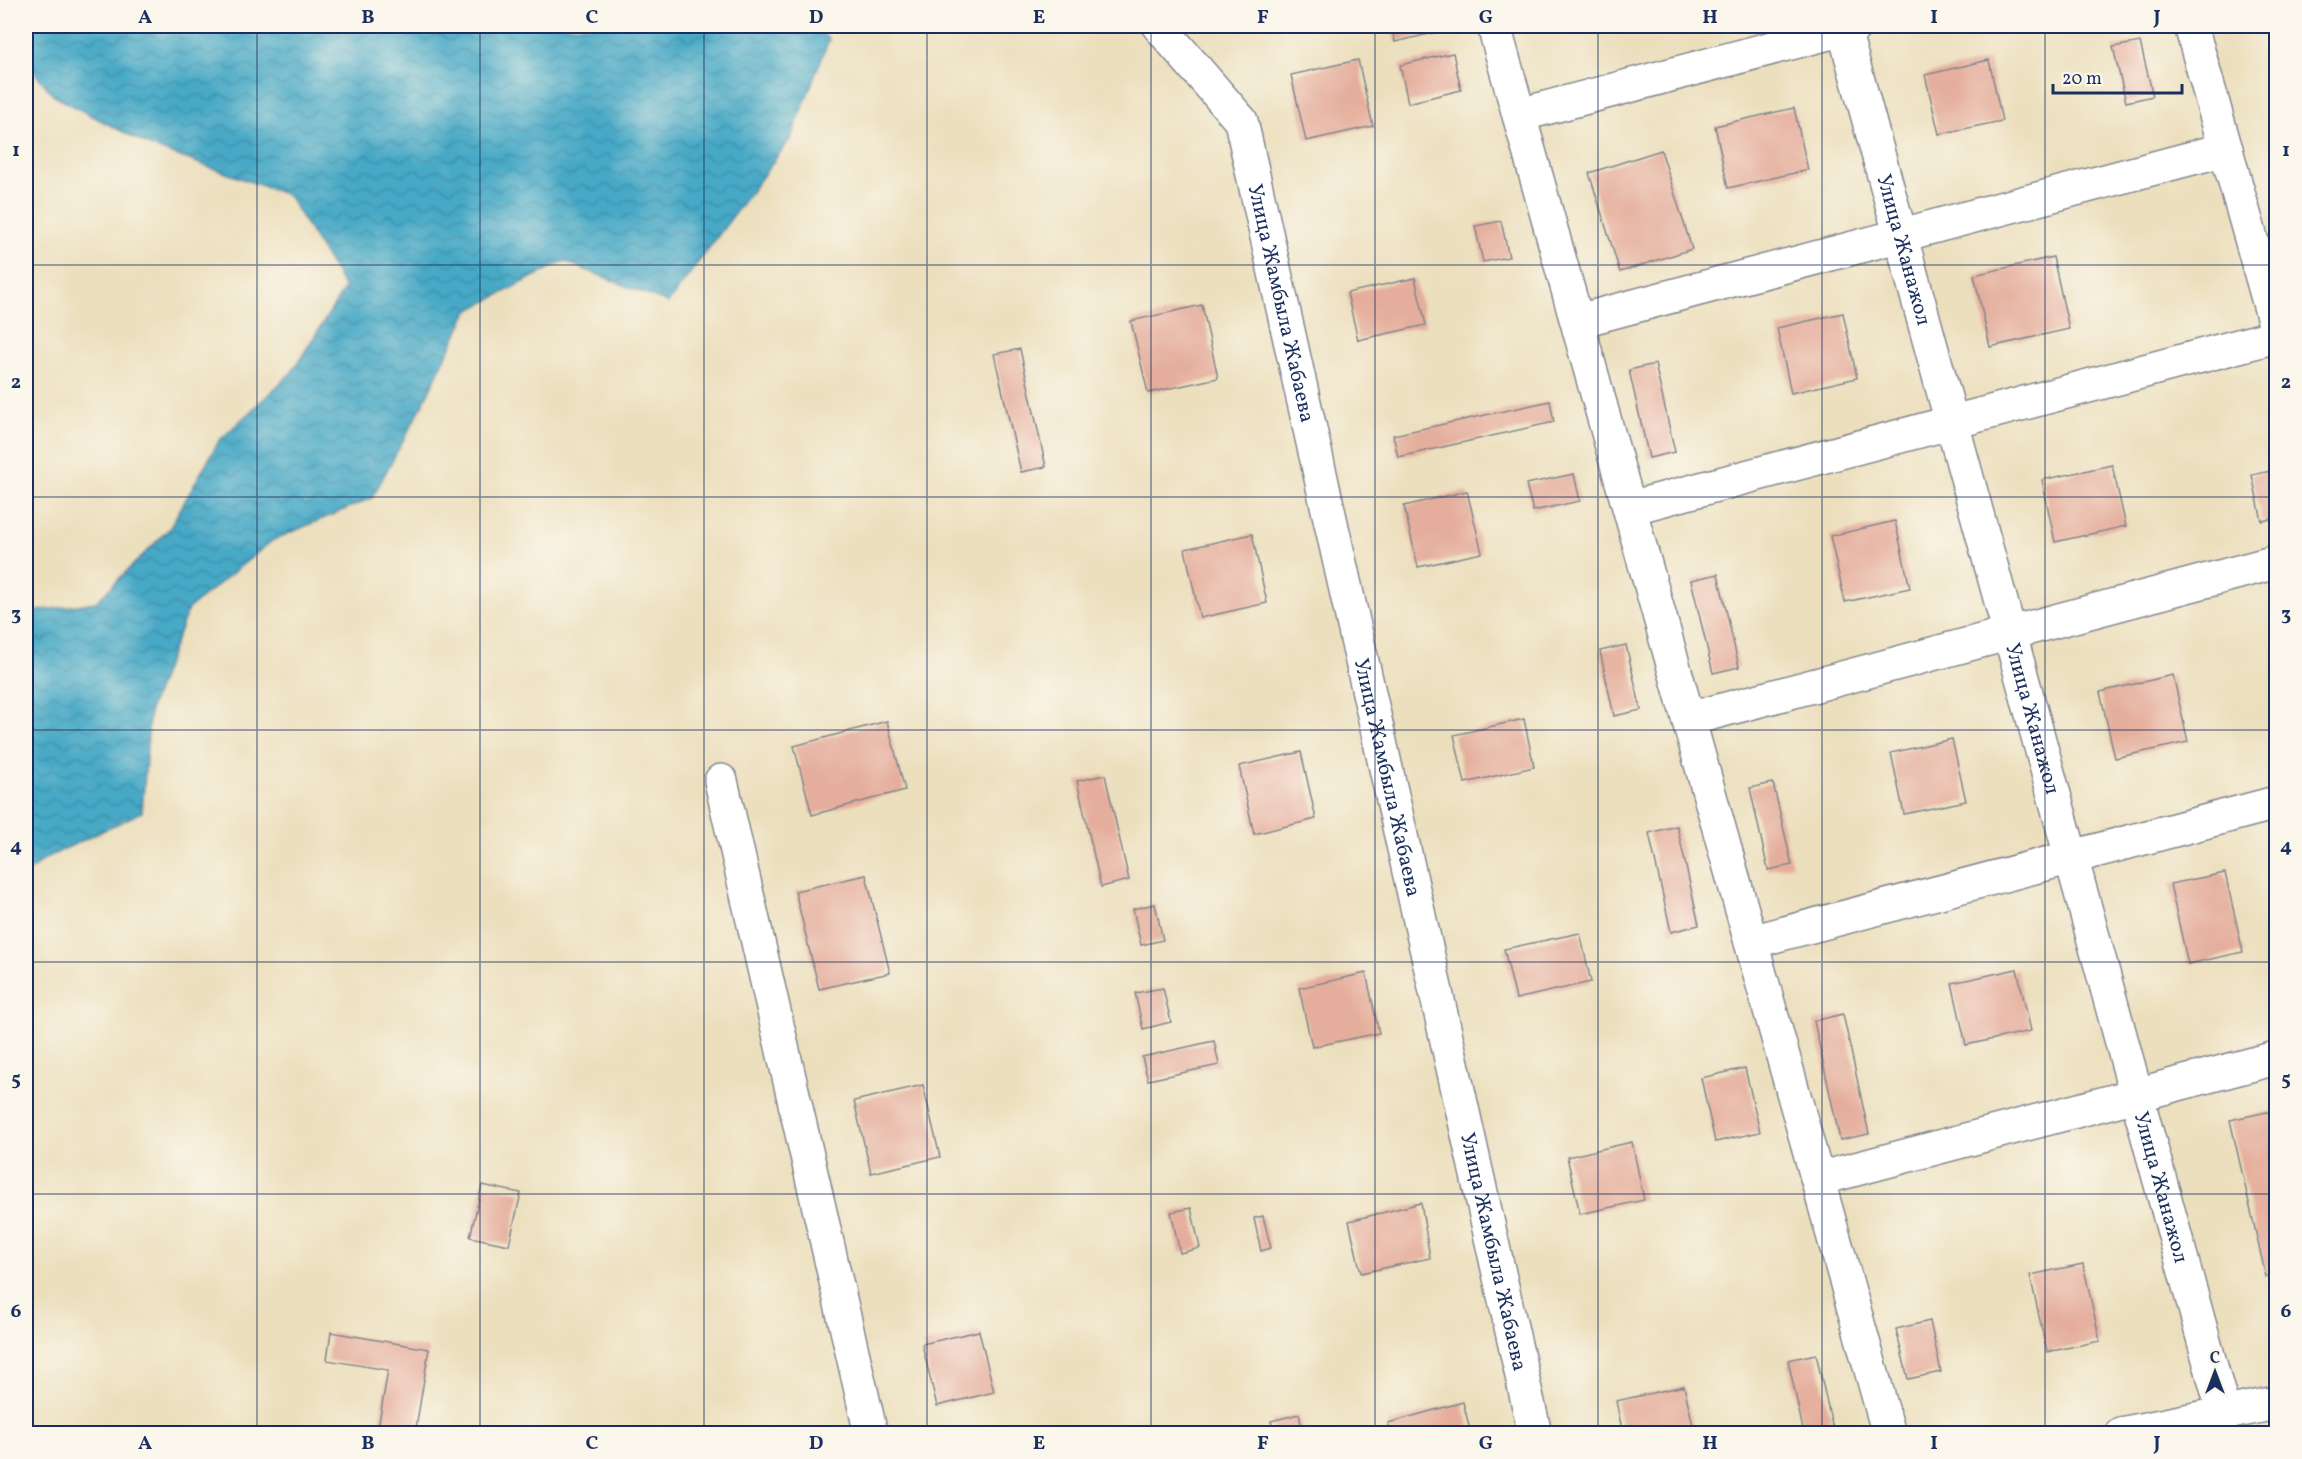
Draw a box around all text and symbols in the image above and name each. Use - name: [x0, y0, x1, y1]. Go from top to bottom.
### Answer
- text: A: [138, 4, 152, 32]
- text: B: [361, 4, 375, 32]
- text: C: [586, 4, 599, 32]
- text: D: [809, 4, 823, 32]
- text: E: [1033, 4, 1045, 32]
- text: F: [1257, 4, 1269, 32]
- text: G: [1479, 4, 1493, 32]
- text: H: [1702, 4, 1718, 32]
- text: I: [1930, 4, 1938, 32]
- text: J: [2152, 4, 2161, 32]
- scale bar: [2053, 57, 2182, 95]
- text: 20 m: [2062, 67, 2102, 92]
- text: 1: [12, 137, 20, 165]
- text: 1: [2282, 137, 2290, 165]
- street label: Улица Жанажол: [1868, 171, 1938, 329]
- street label: Улица Жамбыла Жабаева: [1240, 181, 1321, 425]
- text: 2: [11, 369, 21, 397]
- text: 2: [2281, 369, 2291, 397]
- text: 3: [11, 601, 21, 629]
- text: 3: [2281, 601, 2291, 629]
- street label: Улица Жанажол: [1997, 640, 2066, 798]
- street label: Улица Жамбыла Жабаева: [1346, 656, 1427, 900]
- text: 4: [10, 833, 22, 861]
- text: 4: [2280, 833, 2292, 861]
- text: 5: [11, 1066, 21, 1094]
- text: 5: [2281, 1066, 2291, 1094]
- street label: Улица Жанажол: [2126, 1109, 2195, 1266]
- street label: Улица Жамбыла Жабаева: [1452, 1130, 1533, 1374]
- text: 6: [11, 1298, 22, 1326]
- text: 6: [2281, 1298, 2292, 1326]
- north arrow: [2185, 1342, 2245, 1402]
- text: С: [2210, 1348, 2220, 1370]
- text: A: [138, 1430, 152, 1458]
- text: B: [361, 1430, 375, 1458]
- text: C: [586, 1430, 599, 1458]
- text: D: [809, 1430, 823, 1458]
- text: E: [1033, 1430, 1045, 1458]
- text: F: [1257, 1430, 1269, 1458]
- text: G: [1479, 1430, 1493, 1458]
- text: H: [1702, 1430, 1718, 1458]
- text: I: [1930, 1430, 1938, 1458]
- text: J: [2152, 1430, 2161, 1458]

